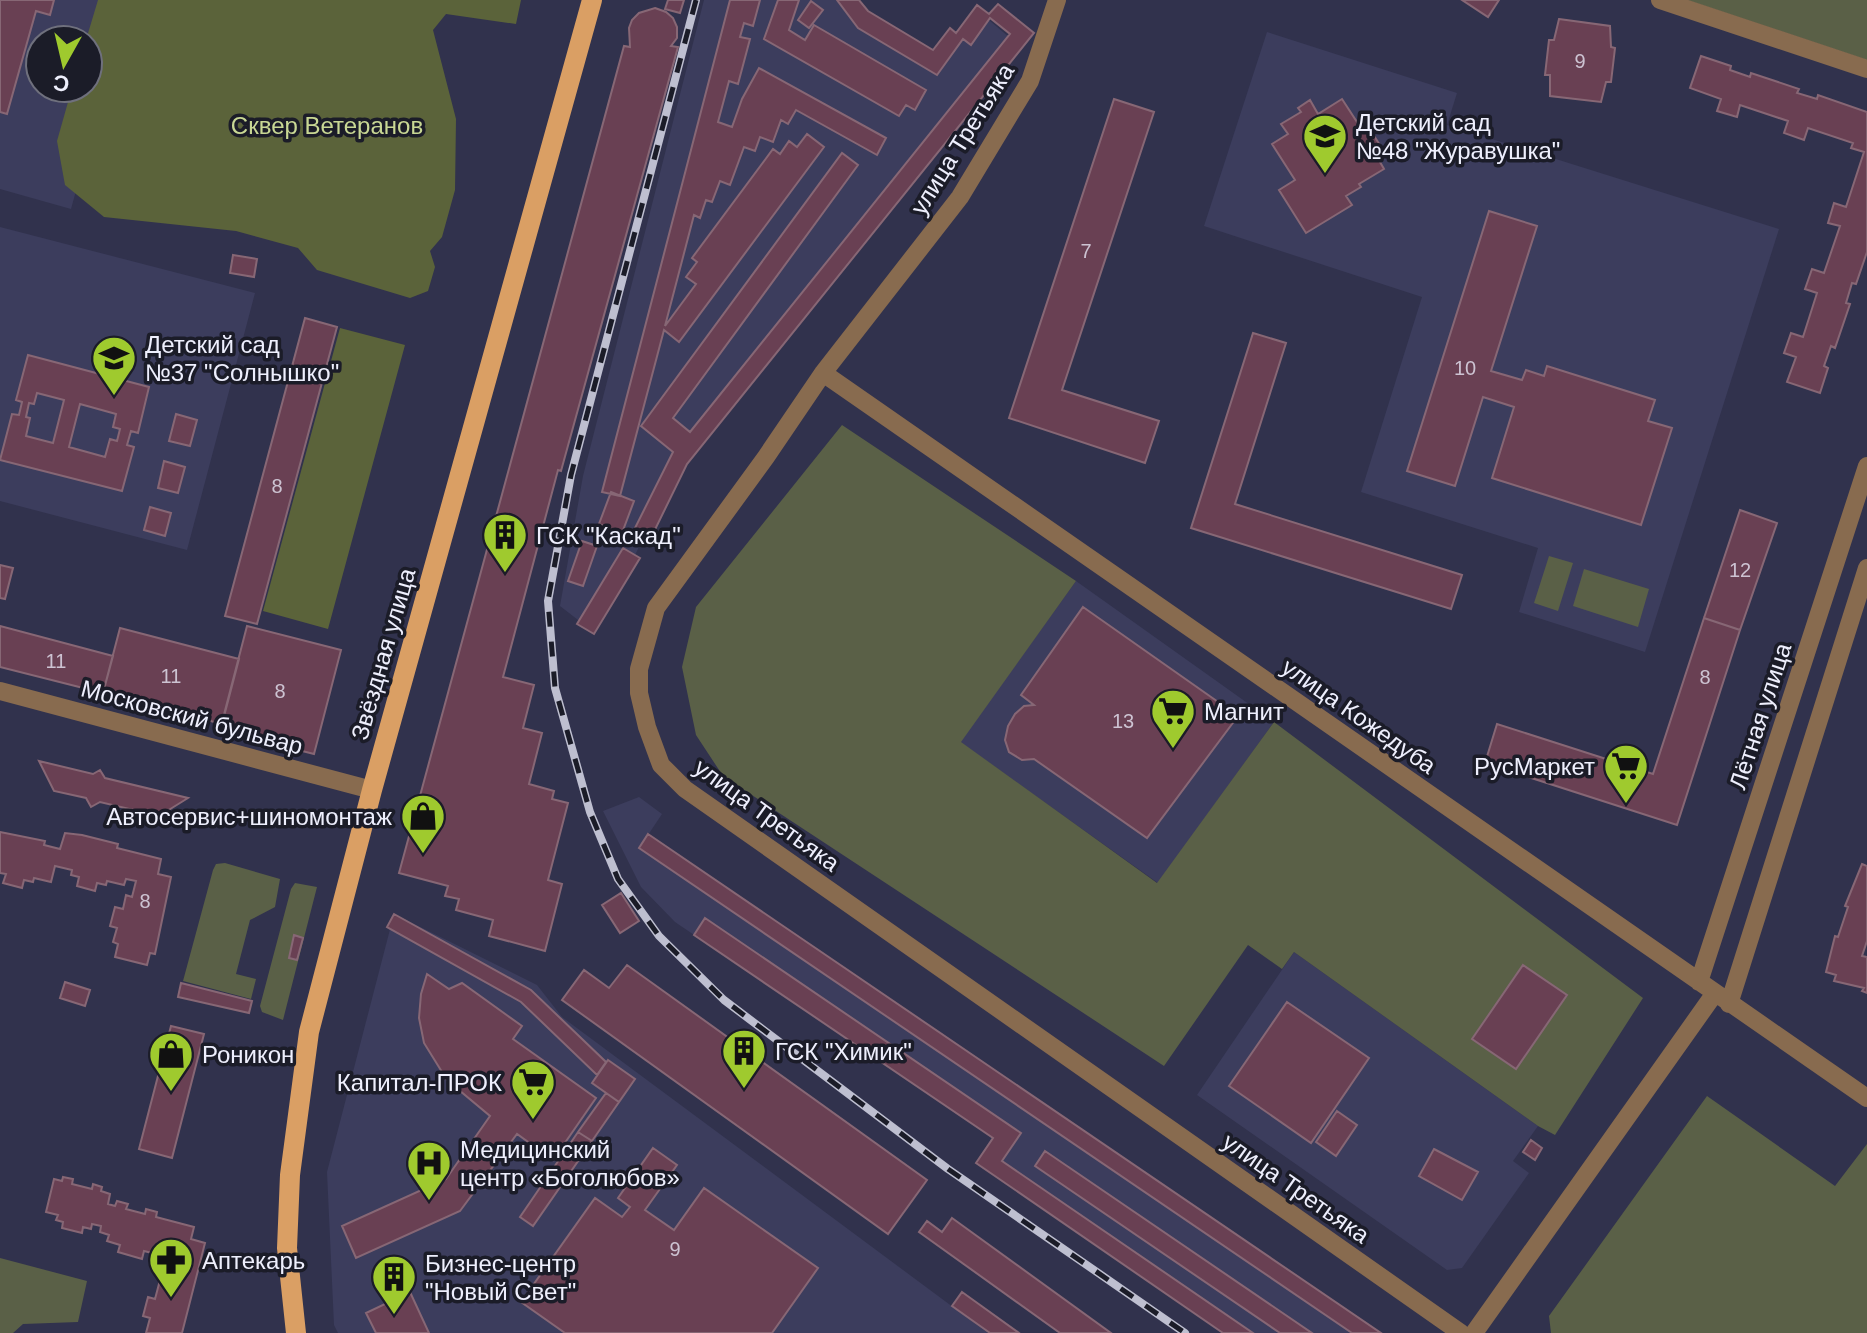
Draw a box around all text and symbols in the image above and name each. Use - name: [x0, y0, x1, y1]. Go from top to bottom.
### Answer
- north arrow: [24, 24, 104, 104]
- house number: 9: [1574, 50, 1586, 72]
- street label: улица Третьяка: [905, 58, 1020, 219]
- text: С: [52, 70, 71, 97]
- place label: Детский сад №48 "Журавушка": [1356, 109, 1560, 164]
- park label: Сквер Ветеранов: [231, 112, 423, 139]
- school or university icon: Детский сад №48 "Журавушка": [1301, 112, 1349, 175]
- house number: 7: [1080, 240, 1092, 262]
- place label: Детский сад №37 "Солнышко": [145, 331, 339, 386]
- school or university icon: Детский сад №37 "Солнышко": [90, 334, 138, 397]
- house number: 10: [1454, 357, 1476, 379]
- house number: 8: [271, 475, 283, 497]
- building icon: ГСК "Каскад": [481, 511, 529, 574]
- place label: ГСК "Каскад": [536, 522, 681, 549]
- house number: 12: [1729, 559, 1751, 581]
- street label: Звёздная улица: [346, 564, 421, 743]
- street label: Лётная улица: [1724, 639, 1797, 793]
- house number: 11: [46, 650, 66, 672]
- street label: улица Кожедуба: [1277, 653, 1442, 779]
- house number: 11: [161, 665, 181, 687]
- house number: 8: [1699, 666, 1711, 688]
- street label: Московский бульвар: [78, 674, 306, 760]
- house number: 8: [274, 680, 286, 702]
- supermarket icon: Магнит: [1149, 687, 1197, 750]
- place label: Магнит: [1204, 698, 1284, 725]
- house number: 13: [1112, 710, 1134, 732]
- supermarket icon: РусМаркет: [1602, 742, 1650, 805]
- street label: улица Третьяка: [689, 753, 845, 877]
- place label: РусМаркет: [1474, 753, 1595, 780]
- shop icon: Автосервис+шиномонтаж: [399, 792, 447, 855]
- place label: Автосервис+шиномонтаж: [106, 803, 392, 830]
- house number: 8: [139, 890, 151, 912]
- building icon: ГСК "Химик": [720, 1027, 768, 1090]
- shop icon: Роникон: [147, 1030, 195, 1093]
- place label: ГСК "Химик": [775, 1038, 912, 1065]
- place label: Роникон: [202, 1041, 294, 1068]
- supermarket icon: Капитал-ПРОК: [509, 1058, 557, 1121]
- place label: Капитал-ПРОК: [337, 1069, 502, 1096]
- street label: улица Третьяка: [1218, 1127, 1375, 1249]
- place label: Медицинский центр «Боголюбов»: [460, 1136, 680, 1191]
- hospital icon: Медицинский центр «Боголюбов»: [405, 1139, 453, 1202]
- pharmacy icon: Аптекарь: [147, 1236, 195, 1299]
- house number: 9: [669, 1238, 681, 1260]
- place label: Аптекарь: [202, 1247, 305, 1274]
- place label: Бизнес-центр "Новый Свет": [425, 1250, 576, 1305]
- building icon: Бизнес-центр "Новый Свет": [370, 1253, 418, 1316]

